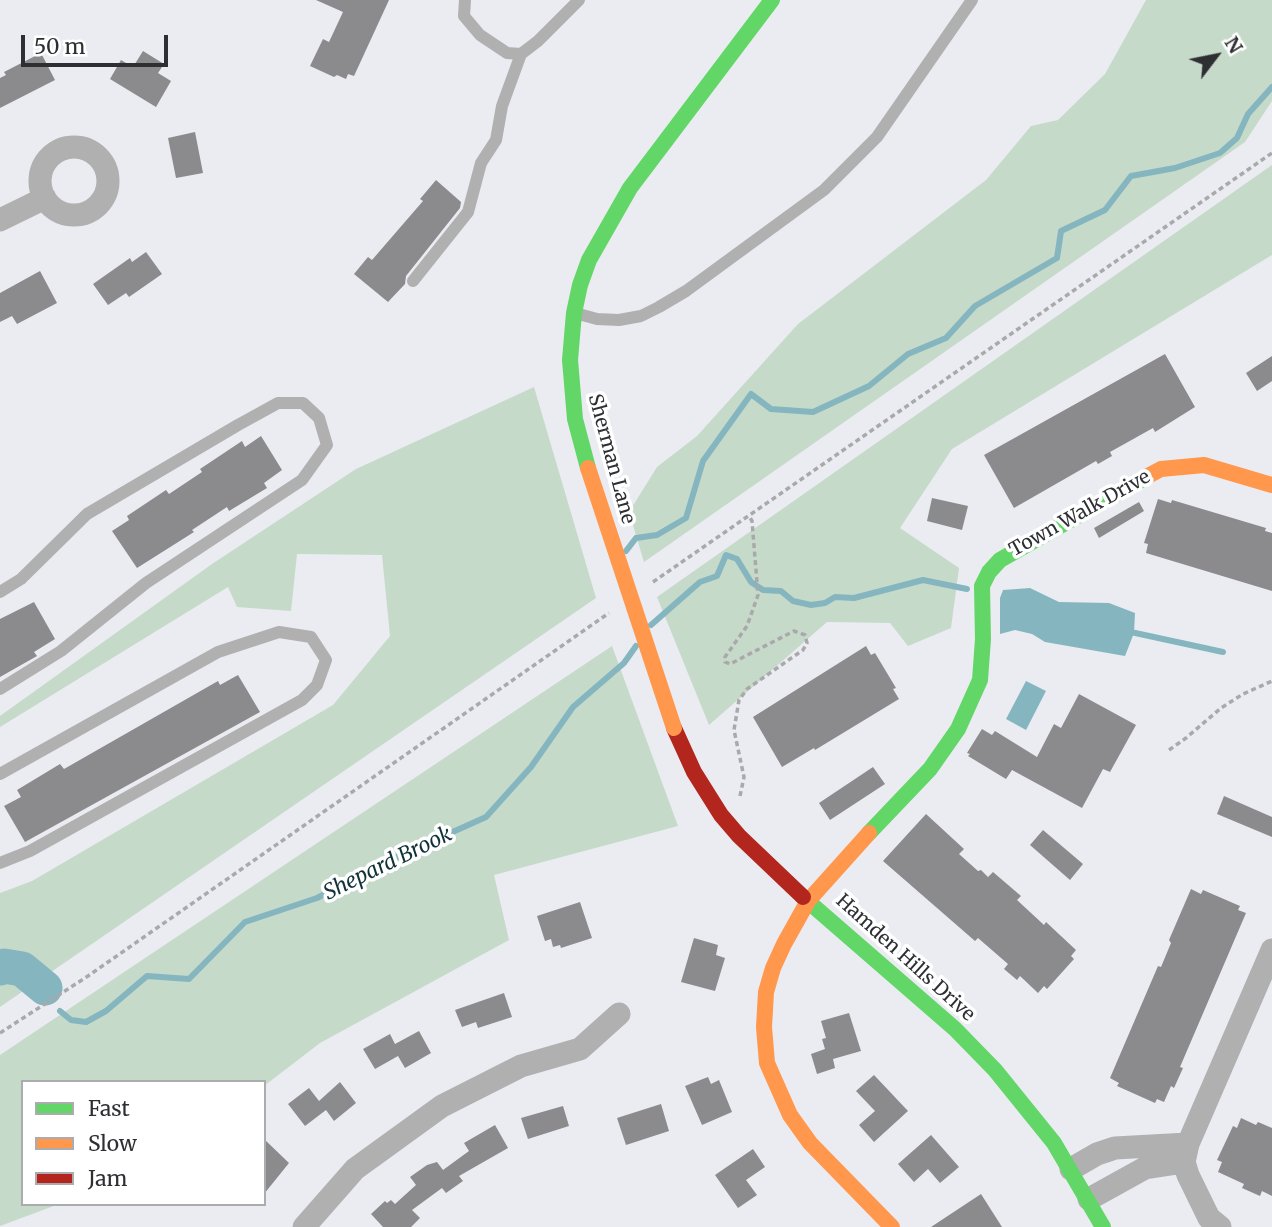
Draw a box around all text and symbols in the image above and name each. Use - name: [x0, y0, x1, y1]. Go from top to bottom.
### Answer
- scale bar: [24, 21, 172, 65]
- north arrow: [1181, 21, 1251, 91]
- text: N: [1220, 32, 1248, 58]
- text: 50 m: [34, 33, 85, 60]
- street label: Sherman Lane: [583, 392, 639, 526]
- street label: Town Walk Drive: [1006, 466, 1154, 562]
- water label: Shepard Brook: [320, 822, 456, 906]
- street label: Hamden Hills Drive: [831, 890, 979, 1026]
- legend: [21, 1080, 266, 1206]
- text: Fast: [88, 1095, 130, 1122]
- text: Slow: [88, 1130, 137, 1157]
- text: Jam: [88, 1165, 127, 1192]

